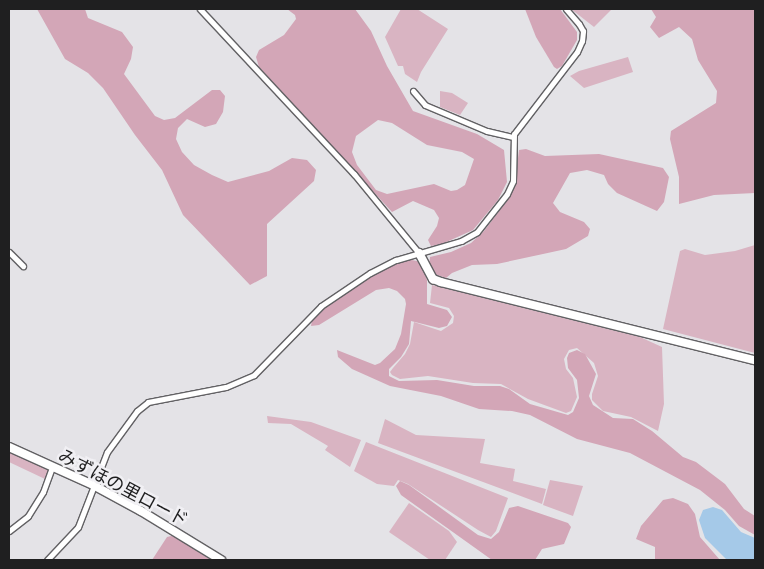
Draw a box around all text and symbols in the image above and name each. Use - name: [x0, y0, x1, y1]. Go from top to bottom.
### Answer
- street label: みずほの里ロード: [54, 445, 192, 531]

